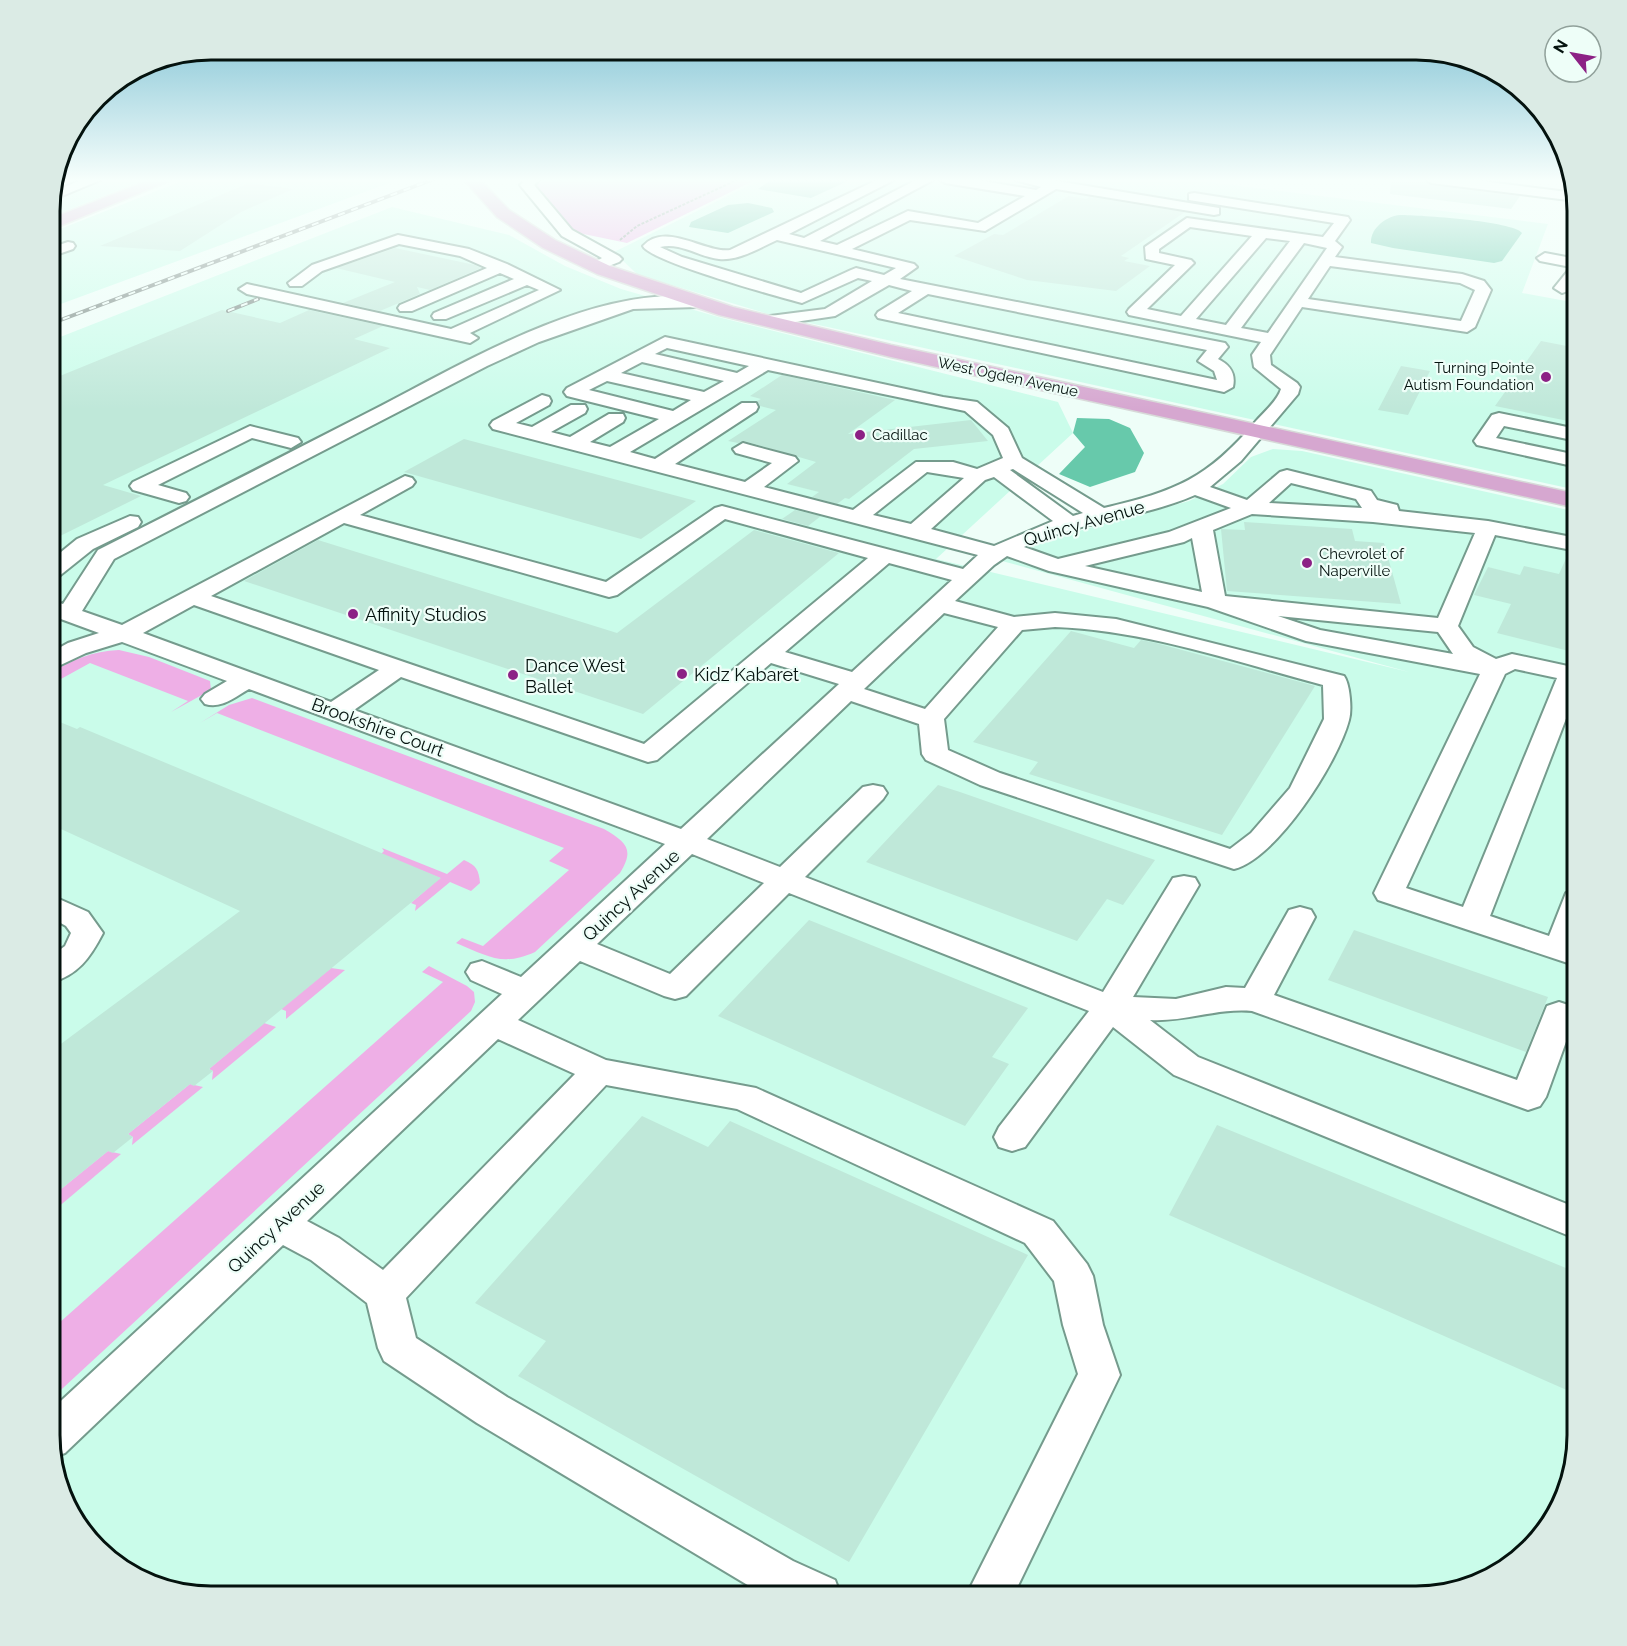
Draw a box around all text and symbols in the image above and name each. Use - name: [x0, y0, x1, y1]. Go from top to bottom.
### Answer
- north arrow: [1543, 24, 1603, 84]
- text: N: [1549, 36, 1572, 57]
- street label: West Ogden Avenue: [936, 353, 1080, 401]
- place label: Turning Pointe Autism Foundation: [1404, 359, 1534, 394]
- marker: Turning Pointe Autism Foundation: [1539, 370, 1553, 384]
- place label: Cadillac: [872, 426, 928, 444]
- marker: Cadillac: [853, 428, 867, 442]
- street label: Quincy Avenue: [1021, 496, 1147, 550]
- place label: Chevrolet of Naperville: [1319, 545, 1405, 580]
- marker: Chevrolet of Naperville: [1300, 556, 1314, 570]
- place label: Affinity Studios: [365, 604, 487, 625]
- marker: Affinity Studios: [346, 607, 360, 621]
- place label: Dance West Ballet: [525, 655, 625, 697]
- place label: Kidz Kabaret: [694, 664, 799, 685]
- marker: Kidz Kabaret: [675, 667, 689, 681]
- marker: Dance West Ballet: [506, 668, 520, 682]
- street label: Brookshire Court: [309, 693, 447, 761]
- street label: Quincy Avenue: [578, 844, 684, 945]
- street label: Quincy Avenue: [223, 1176, 329, 1277]

